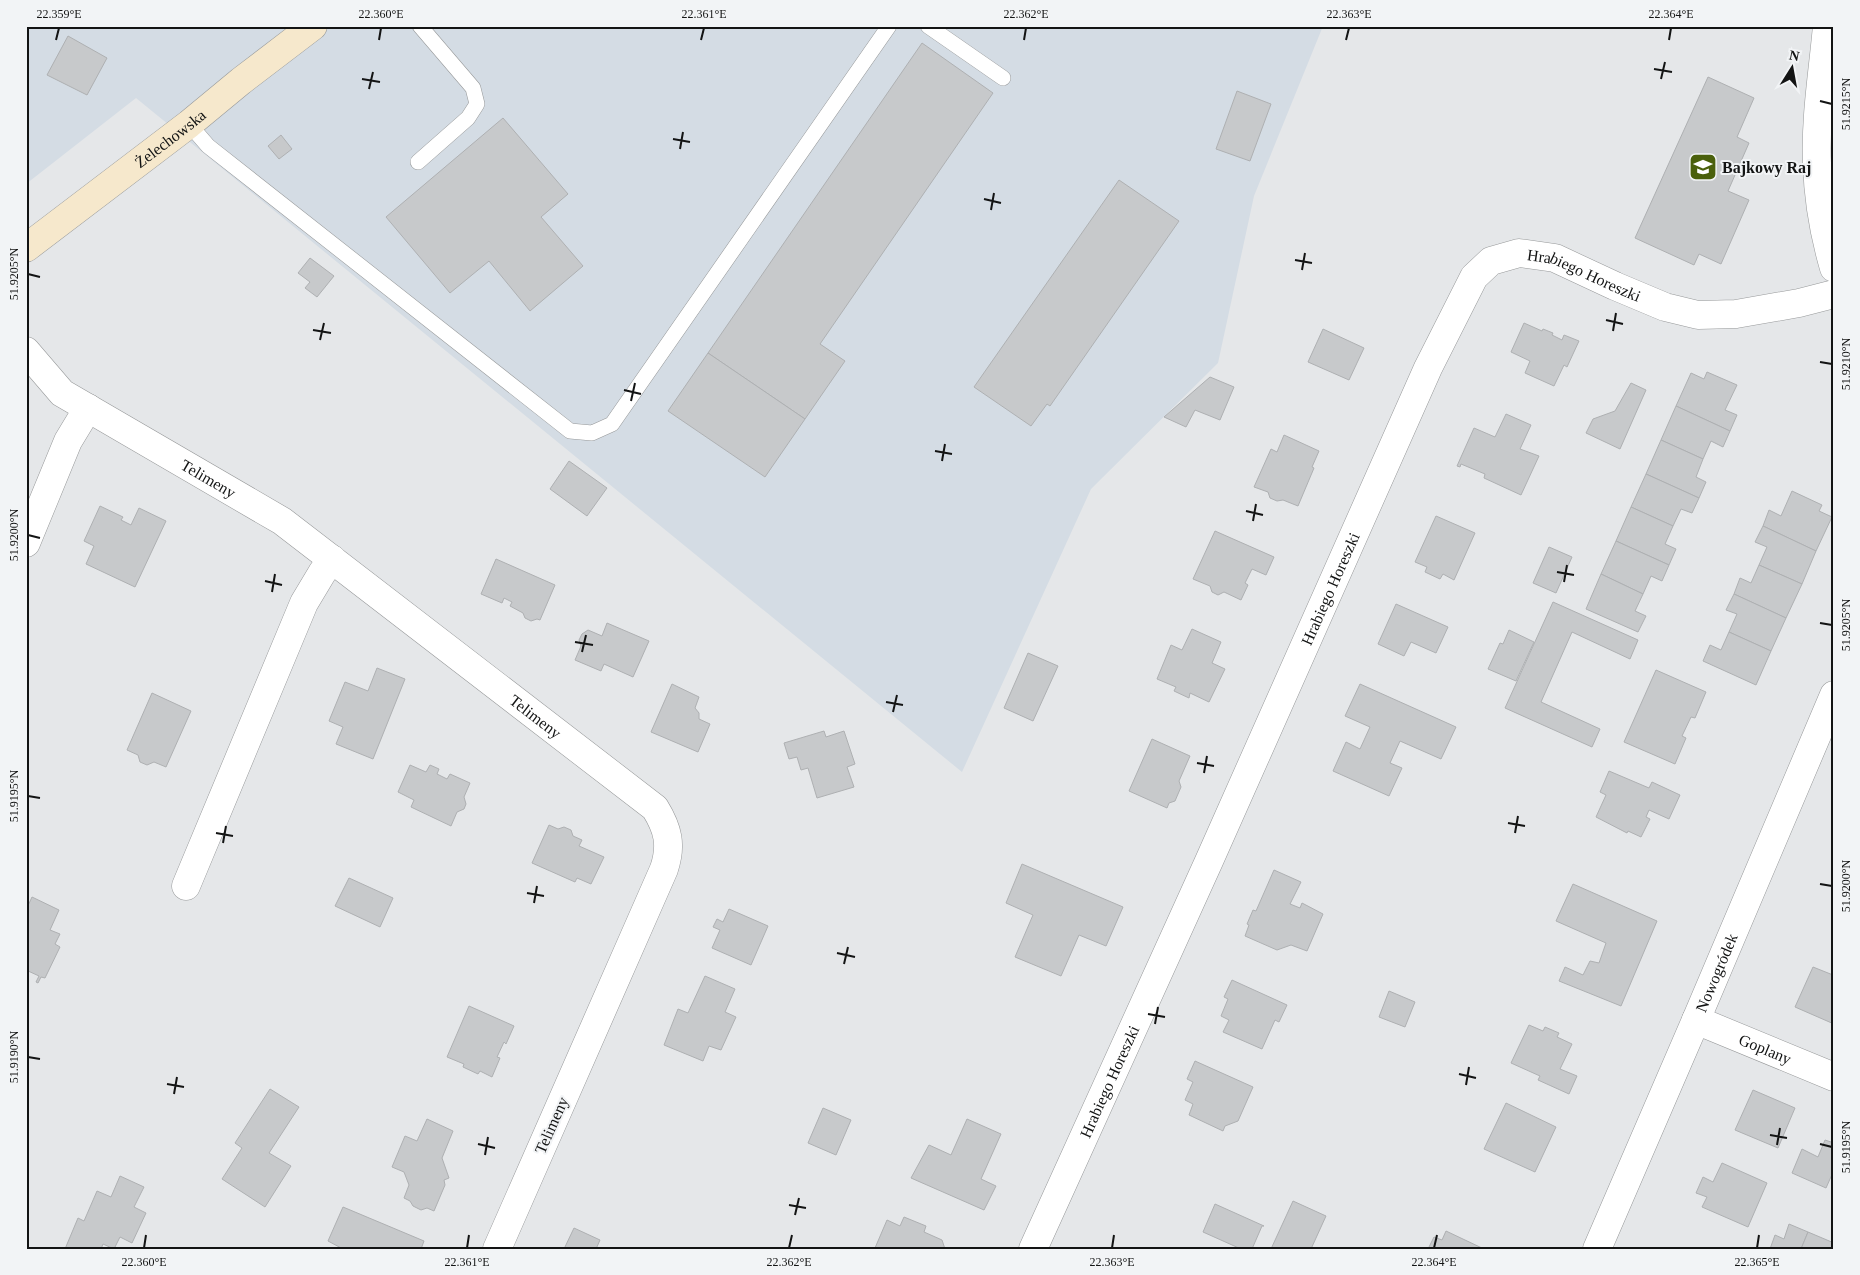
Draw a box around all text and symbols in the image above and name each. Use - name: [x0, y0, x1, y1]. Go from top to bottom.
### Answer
- text: 22.359°E: [36, 7, 82, 21]
- text: 22.360°E: [358, 7, 404, 21]
- text: 22.361°E: [681, 7, 727, 21]
- text: 22.362°E: [1003, 7, 1049, 21]
- text: 22.363°E: [1326, 7, 1372, 21]
- text: 22.364°E: [1648, 7, 1694, 21]
- north arrow: [1768, 42, 1818, 92]
- text: N: [1788, 47, 1801, 64]
- text: 51.9215°N: [1839, 77, 1853, 130]
- street label: Żelechowska: [132, 106, 209, 171]
- school or university icon: Bajkowy Raj: [1688, 152, 1718, 182]
- place label: Bajkowy Raj: [1722, 159, 1811, 177]
- street label: Hrabiego Horeszki: [1526, 246, 1644, 305]
- text: 51.9205°N: [7, 247, 21, 300]
- text: 51.9210°N: [1839, 337, 1853, 390]
- street label: Telimeny: [178, 456, 239, 502]
- text: 51.9200°N: [7, 508, 21, 561]
- street label: Hrabiego Horeszki: [1298, 530, 1363, 648]
- text: 51.9205°N: [1839, 598, 1853, 651]
- street label: Telimeny: [506, 692, 564, 743]
- text: 51.9195°N: [7, 769, 21, 822]
- text: 51.9200°N: [1839, 859, 1853, 912]
- street label: Nowogródek: [1692, 931, 1741, 1015]
- street label: Hrabiego Horeszki: [1077, 1022, 1142, 1140]
- text: 51.9190°N: [7, 1030, 21, 1083]
- street label: Goplany: [1736, 1031, 1794, 1068]
- street label: Telimeny: [531, 1094, 572, 1157]
- text: 51.9195°N: [1839, 1120, 1853, 1173]
- text: 22.360°E: [121, 1255, 167, 1269]
- text: 22.361°E: [444, 1255, 490, 1269]
- text: 22.362°E: [766, 1255, 812, 1269]
- text: 22.363°E: [1089, 1255, 1135, 1269]
- text: 22.364°E: [1411, 1255, 1457, 1269]
- text: 22.365°E: [1734, 1255, 1780, 1269]

